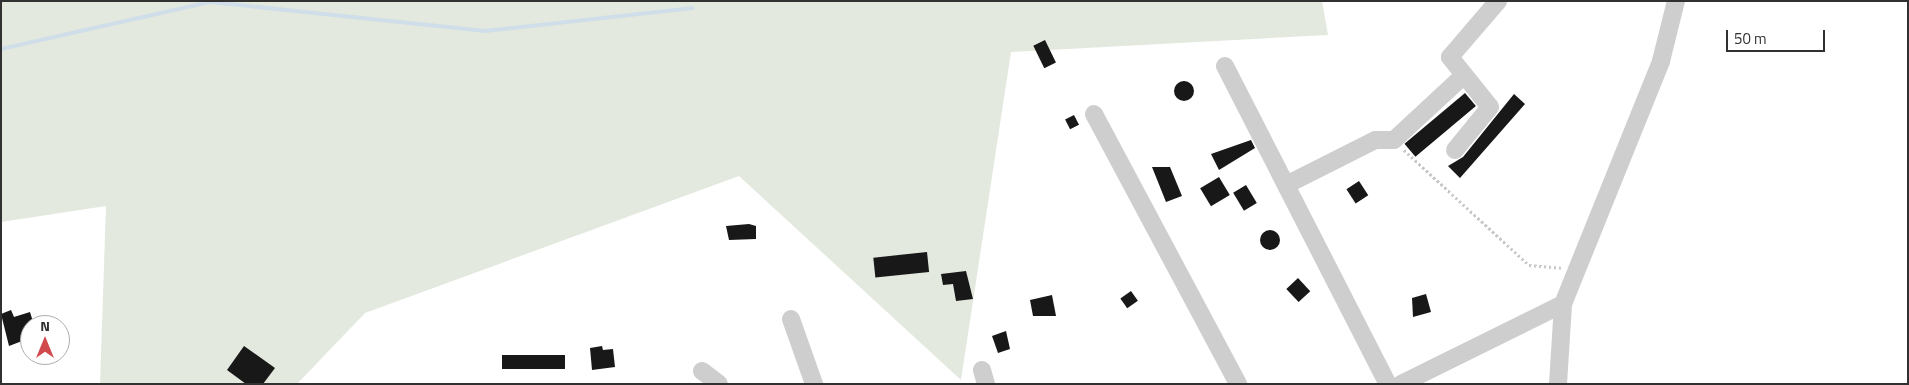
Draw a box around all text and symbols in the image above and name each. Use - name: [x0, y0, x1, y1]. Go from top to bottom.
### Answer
- scale bar: [1729, 20, 1828, 52]
- text: 50 m: [1734, 27, 1767, 50]
- north arrow: [20, 315, 70, 365]
- text: N: [40, 315, 50, 336]

